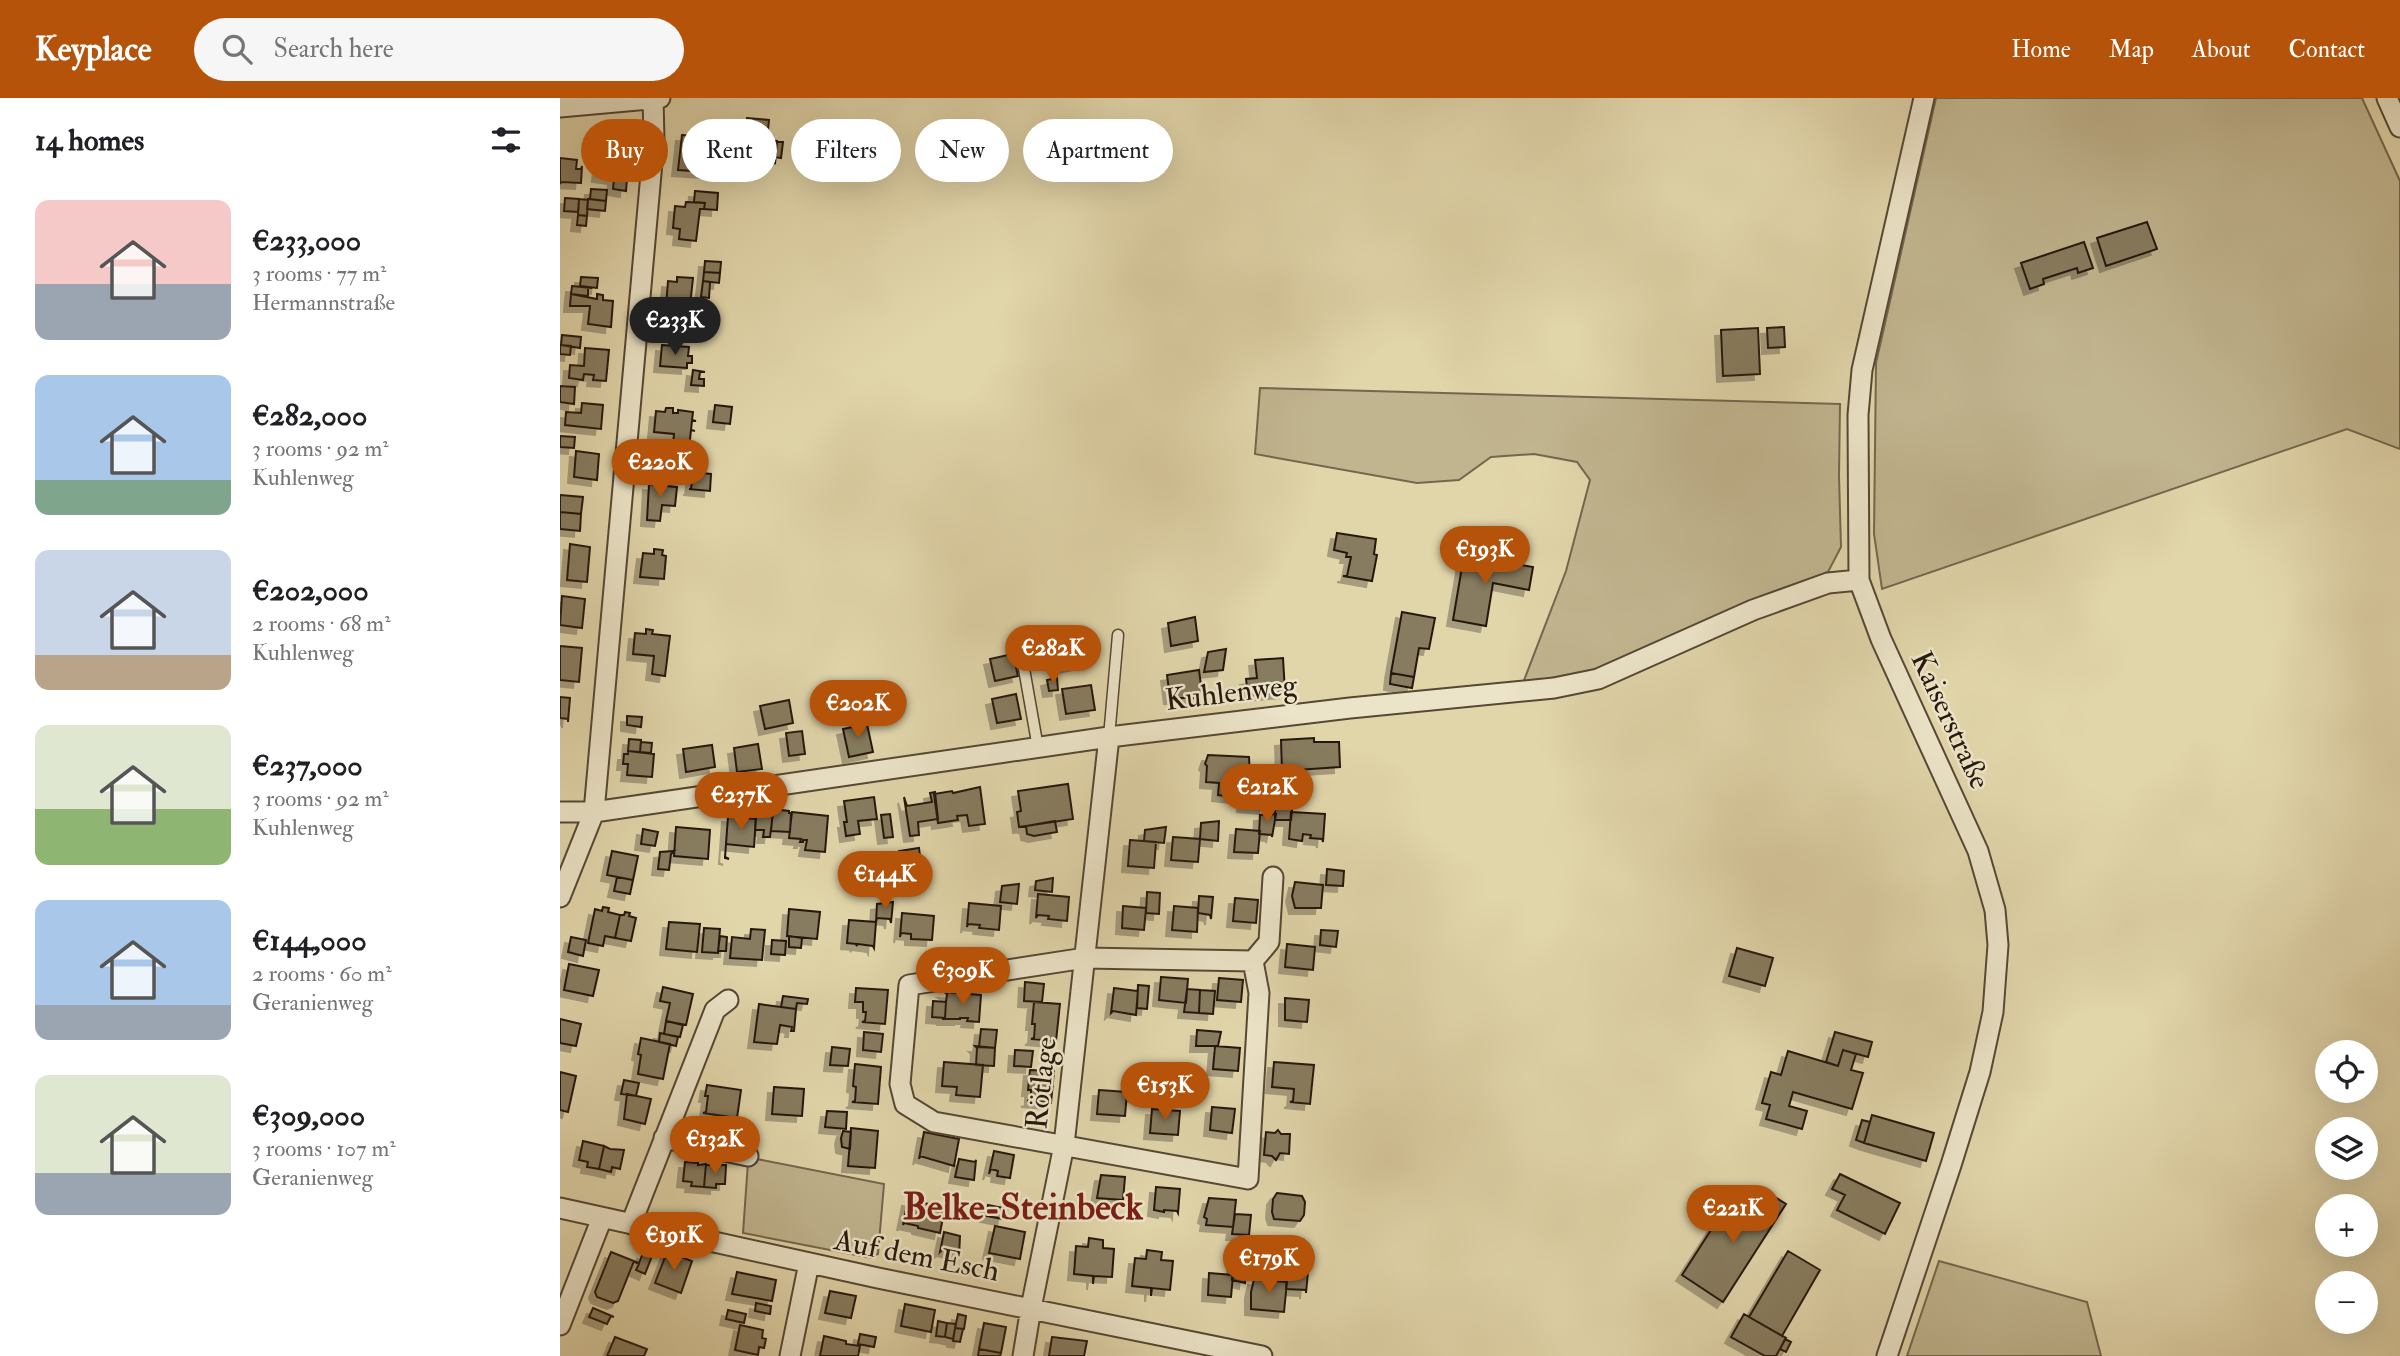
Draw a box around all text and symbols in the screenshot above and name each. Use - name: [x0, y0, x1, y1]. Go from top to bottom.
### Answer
- search box: [194, 18, 684, 81]
- text: Keyplace: [35, 29, 152, 70]
- icon: search: [218, 30, 256, 68]
- text: Search here: [274, 33, 394, 65]
- text: Home: [2011, 34, 2071, 65]
- text: Map: [2109, 34, 2154, 65]
- text: About: [2192, 34, 2251, 65]
- text: Contact: [2289, 34, 2365, 65]
- chip: Buy: [581, 119, 668, 182]
- chip: Rent: [682, 119, 777, 182]
- chip: Filters: [791, 119, 901, 182]
- chip: New: [915, 119, 1009, 182]
- chip: Apartment: [1023, 119, 1173, 182]
- icon: filters: [487, 121, 525, 159]
- text: 14 homes: [35, 122, 144, 159]
- text: €233,000: [252, 222, 361, 259]
- icon: home: [91, 228, 175, 312]
- text: 3 rooms · 77 m²: [252, 259, 387, 288]
- text: Hermannstraße: [252, 288, 395, 317]
- pin: €233K: [626, 298, 724, 357]
- text: €233K: [646, 305, 704, 334]
- text: €282,000: [252, 397, 367, 434]
- icon: home: [91, 403, 175, 487]
- text: 3 rooms · 92 m²: [252, 434, 389, 463]
- pin: €220K: [611, 440, 709, 499]
- text: €220K: [628, 447, 692, 476]
- text: Kuhlenweg: [252, 463, 354, 492]
- pin: €193K: [1436, 526, 1534, 586]
- text: €193K: [1456, 534, 1514, 563]
- text: €202,000: [252, 572, 369, 609]
- icon: home: [91, 578, 175, 662]
- text: 2 rooms · 68 m²: [252, 609, 391, 638]
- pin: €282K: [1004, 626, 1102, 685]
- text: €282K: [1021, 633, 1085, 662]
- text: Kuhlenweg: [252, 638, 354, 667]
- street label: Kaiserstraße: [1903, 646, 1998, 795]
- street label: Kuhlenweg: [1163, 666, 1300, 719]
- pin: €202K: [809, 680, 907, 740]
- text: €202K: [826, 688, 890, 717]
- text: €237,000: [252, 747, 363, 784]
- icon: home: [91, 753, 175, 837]
- pin: €212K: [1218, 764, 1316, 824]
- pin: €237K: [692, 772, 790, 832]
- text: €212K: [1236, 772, 1298, 801]
- text: €237K: [711, 780, 771, 809]
- text: 3 rooms · 92 m²: [252, 784, 389, 813]
- text: Kuhlenweg: [252, 813, 354, 842]
- pin: €144K: [836, 852, 934, 911]
- text: €144K: [854, 859, 916, 888]
- text: €144,000: [252, 922, 367, 959]
- icon: home: [91, 928, 175, 1012]
- pin: €309K: [914, 948, 1012, 1007]
- text: €309K: [932, 955, 994, 984]
- text: 2 rooms · 60 m²: [252, 959, 392, 988]
- text: Geranienweg: [252, 988, 373, 1017]
- street label: Rötlage: [1018, 1035, 1065, 1131]
- map controls: [2315, 1040, 2378, 1334]
- button: locate: [2315, 1040, 2378, 1103]
- pin: €153K: [1116, 1062, 1214, 1122]
- text: €153K: [1137, 1070, 1193, 1099]
- text: €309,000: [252, 1097, 365, 1134]
- icon: home: [91, 1103, 175, 1187]
- pin: €132K: [666, 1116, 764, 1176]
- button: layers: [2315, 1117, 2378, 1180]
- text: €132K: [686, 1124, 744, 1153]
- text: 3 rooms · 107 m²: [252, 1134, 396, 1163]
- text: Geranienweg: [252, 1163, 373, 1192]
- district label: Belke-Steinbeck: [903, 1184, 1144, 1231]
- pin: €221K: [1684, 1186, 1782, 1245]
- text: €221K: [1702, 1193, 1764, 1222]
- button: +: [2315, 1194, 2378, 1257]
- pin: €191K: [625, 1212, 723, 1272]
- text: €191K: [645, 1220, 703, 1249]
- street label: Auf dem Esch: [830, 1221, 1003, 1290]
- pin: €179K: [1220, 1236, 1318, 1295]
- text: €179K: [1239, 1243, 1299, 1272]
- button: −: [2315, 1271, 2378, 1334]

